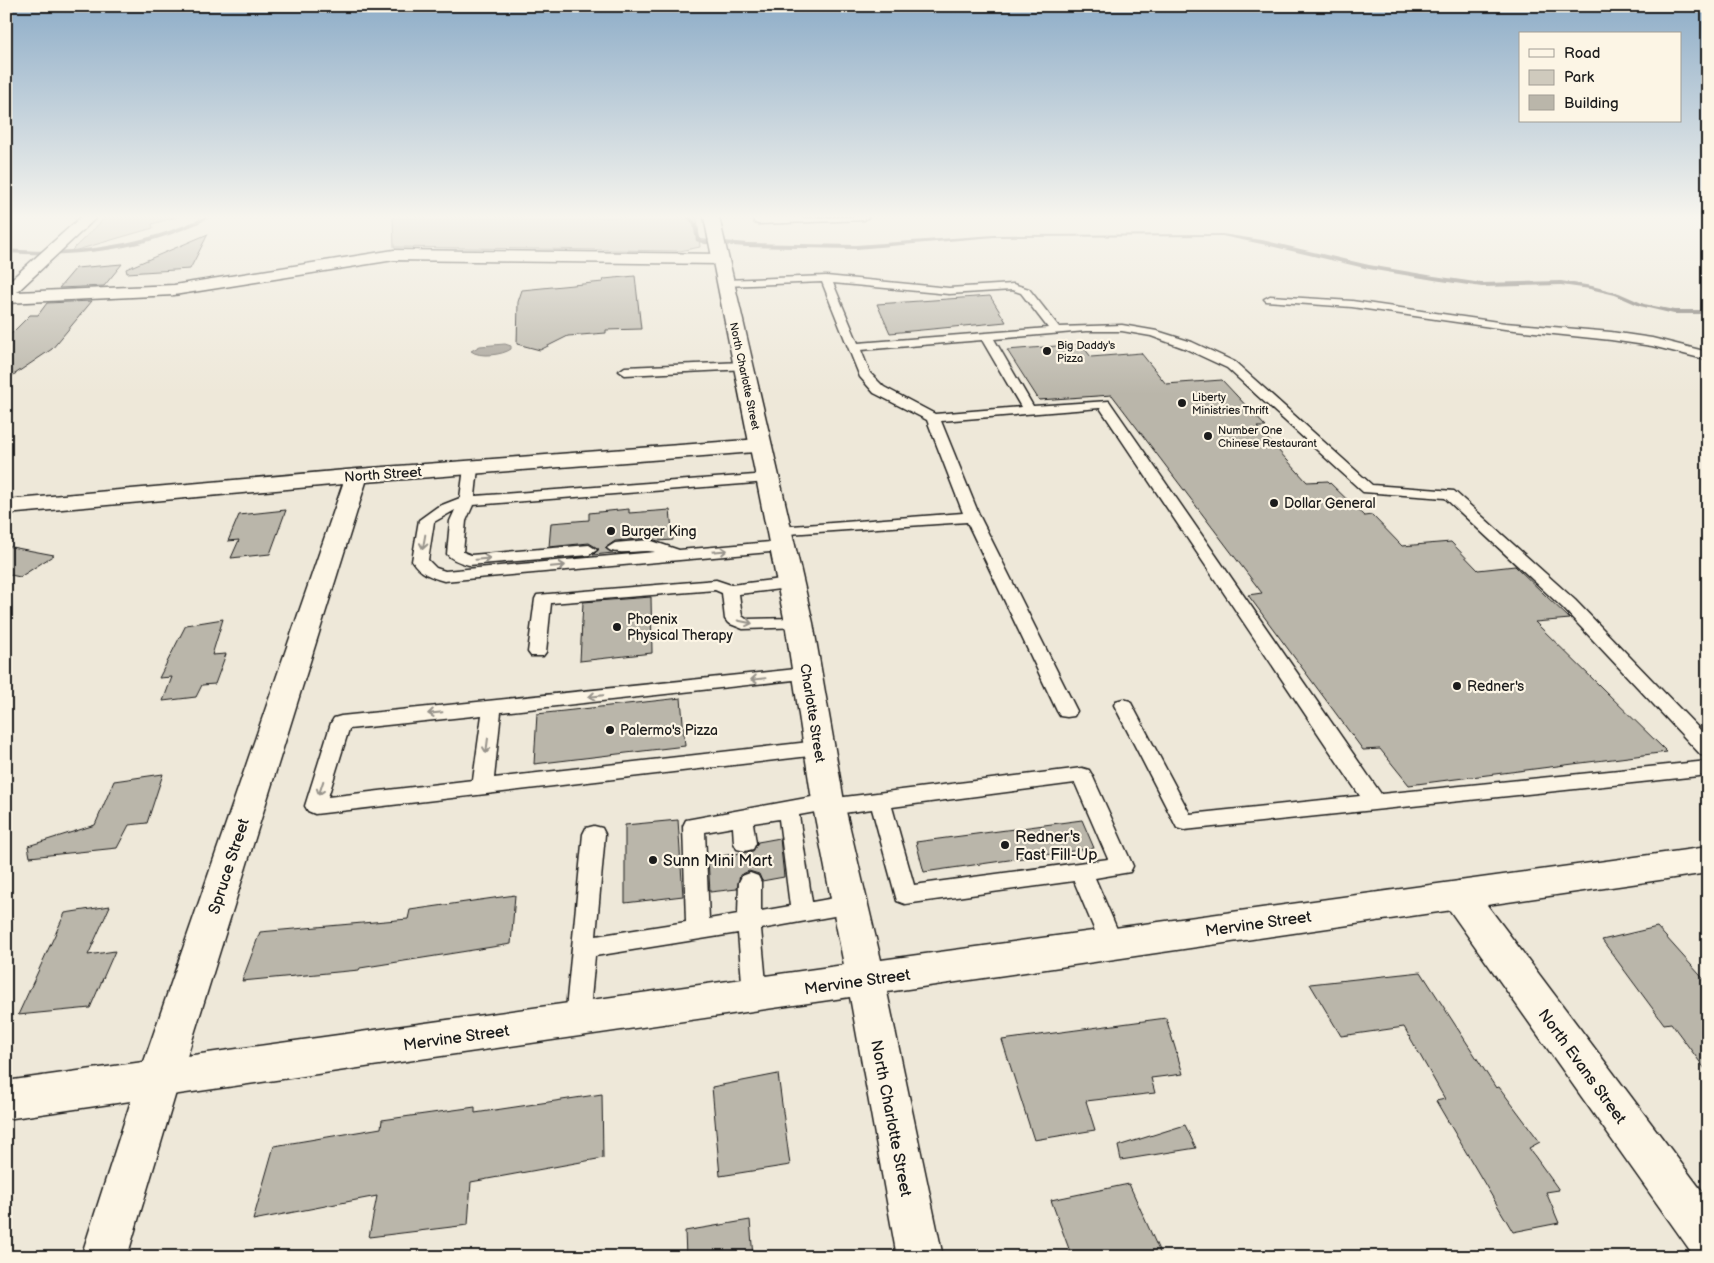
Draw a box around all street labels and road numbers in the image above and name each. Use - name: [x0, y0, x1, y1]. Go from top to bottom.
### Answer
- street label: North Charlotte Street: [727, 321, 762, 432]
- street label: North Street: [344, 463, 423, 486]
- street label: Charlotte Street: [796, 662, 829, 764]
- street label: Spruce Street: [205, 816, 254, 917]
- street label: Mervine Street: [1204, 908, 1313, 941]
- street label: Mervine Street: [803, 966, 912, 999]
- street label: North Evans Street: [1534, 1006, 1630, 1128]
- street label: Mervine Street: [402, 1022, 511, 1055]
- street label: North Charlotte Street: [866, 1038, 915, 1198]

